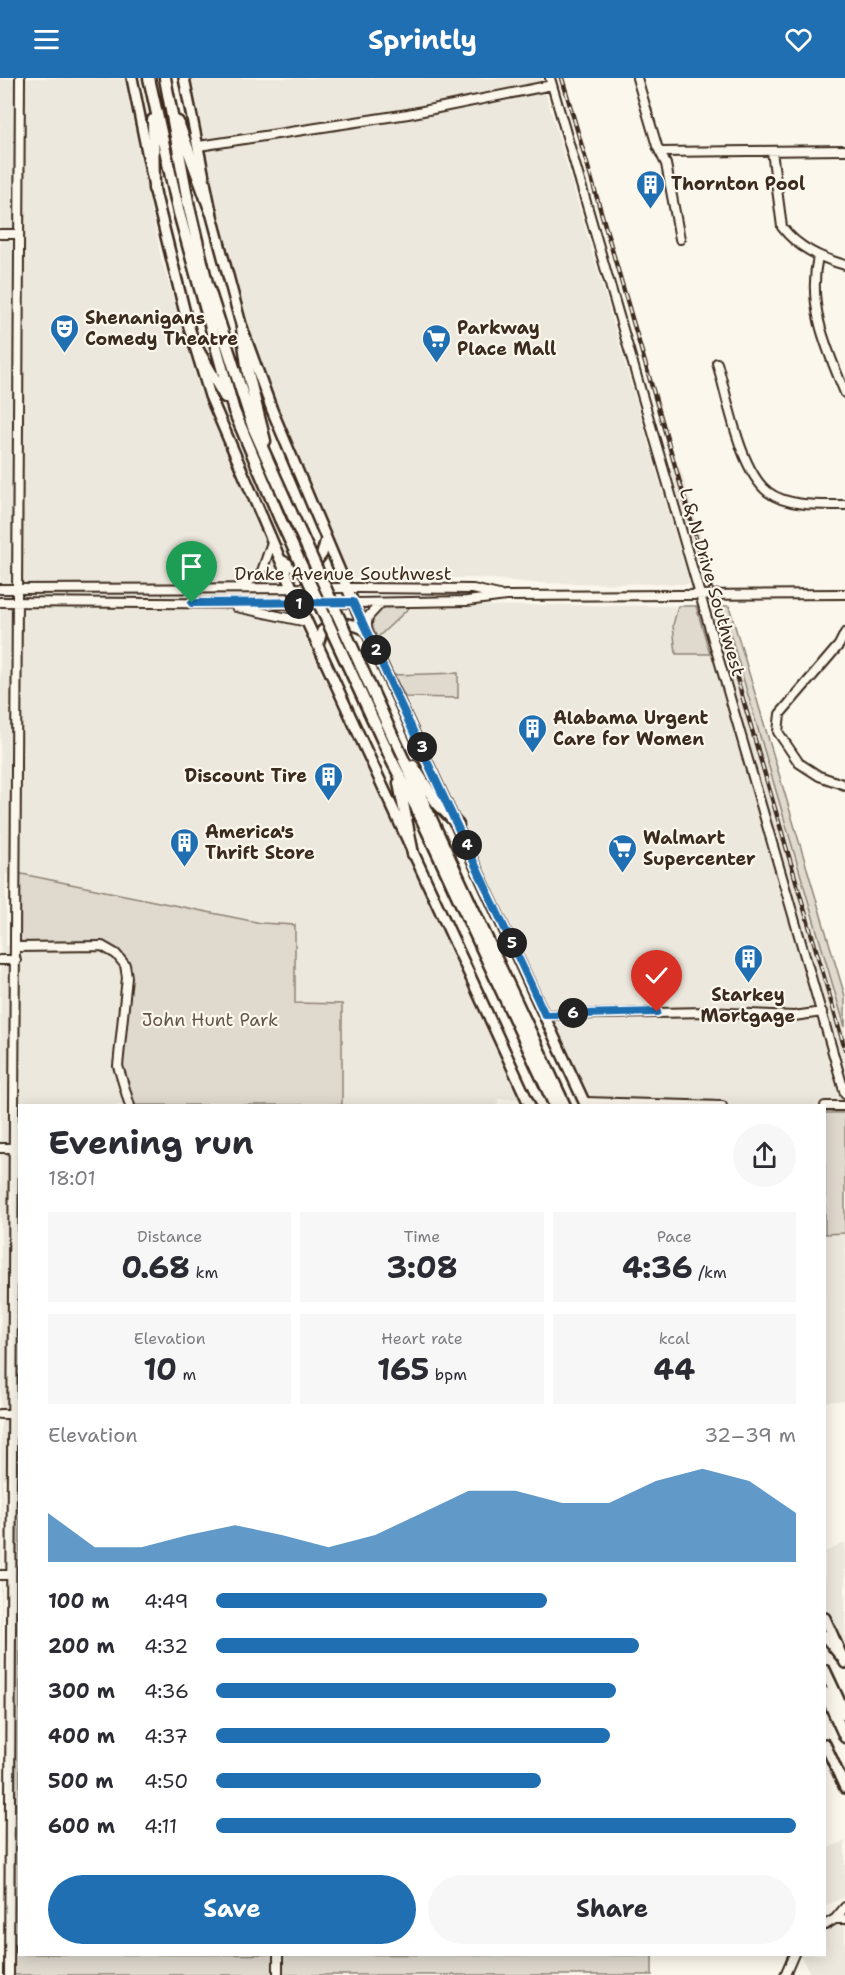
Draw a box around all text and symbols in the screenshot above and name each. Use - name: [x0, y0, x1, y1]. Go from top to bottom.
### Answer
- text: Sprintly: [368, 21, 477, 58]
- icon: menu: [30, 23, 63, 56]
- icon: heart: [782, 23, 815, 56]
- building icon: Thornton Pool: [634, 168, 666, 210]
- place label: Thornton Pool: [671, 172, 805, 196]
- place label: Shenanigans Comedy Theatre: [85, 306, 238, 351]
- theatre icon: Shenanigans Comedy Theatre: [48, 312, 80, 354]
- place label: Parkway Place Mall: [457, 316, 556, 361]
- supermarket icon: Parkway Place Mall: [420, 322, 452, 364]
- street label: L & N Drive Southwest: [674, 485, 750, 679]
- pin: [166, 541, 217, 603]
- icon: arrive: [175, 550, 208, 583]
- street label: Drake Avenue Southwest: [234, 562, 452, 586]
- pin: 1: [284, 589, 314, 619]
- text: 1: [295, 593, 303, 614]
- pin: 2: [361, 635, 391, 665]
- text: 2: [370, 639, 382, 660]
- place label: Alabama Urgent Care for Women: [553, 706, 708, 751]
- building icon: Alabama Urgent Care for Women: [516, 712, 548, 754]
- pin: 3: [407, 732, 437, 762]
- text: 3: [416, 736, 428, 757]
- building icon: Discount Tire: [312, 760, 344, 802]
- place label: Discount Tire: [184, 764, 307, 788]
- place label: America's Thrift Store: [205, 820, 315, 865]
- building icon: America's Thrift Store: [168, 826, 200, 868]
- place label: Walmart Supercenter: [643, 826, 756, 871]
- pin: 4: [452, 830, 482, 860]
- supermarket icon: Walmart Supercenter: [606, 832, 638, 874]
- text: 4: [461, 834, 473, 855]
- pin: 5: [497, 928, 527, 958]
- text: 5: [507, 932, 517, 953]
- building icon: Starkey Mortgage: [732, 942, 764, 984]
- pin: [631, 950, 682, 1012]
- icon: check: [640, 959, 673, 992]
- place label: Starkey Mortgage: [701, 983, 796, 1028]
- pin: 6: [558, 998, 588, 1028]
- text: 6: [567, 1002, 579, 1023]
- park label: John Hunt Park: [142, 1008, 278, 1032]
- text: Evening run: [48, 1120, 254, 1165]
- button: share: [733, 1124, 796, 1187]
- text: 18:01: [48, 1165, 96, 1191]
- text: Distance: [137, 1226, 202, 1247]
- text: Time: [404, 1226, 440, 1247]
- text: Pace: [657, 1226, 692, 1247]
- text: 0.68: [121, 1247, 190, 1288]
- text: 3:08: [386, 1247, 458, 1288]
- text: 4:36: [622, 1247, 693, 1288]
- text: km: [190, 1262, 218, 1283]
- text: /km: [693, 1262, 727, 1283]
- text: Elevation: [134, 1328, 205, 1349]
- text: Heart rate: [381, 1328, 463, 1349]
- text: kcal: [659, 1328, 690, 1349]
- text: 10: [143, 1349, 177, 1390]
- text: 165: [377, 1349, 429, 1390]
- text: 44: [653, 1349, 695, 1390]
- text: m: [177, 1364, 196, 1385]
- text: bpm: [429, 1364, 467, 1385]
- text: Elevation: [48, 1422, 138, 1448]
- text: 32–39 m: [704, 1422, 796, 1448]
- text: 100 m: [48, 1588, 110, 1614]
- text: 4:49: [144, 1588, 189, 1614]
- text: 200 m: [48, 1633, 115, 1659]
- text: 4:32: [144, 1633, 188, 1659]
- text: 300 m: [48, 1678, 115, 1704]
- text: 4:36: [144, 1678, 189, 1704]
- text: 400 m: [48, 1723, 115, 1749]
- text: 4:37: [144, 1723, 188, 1749]
- text: 500 m: [48, 1768, 114, 1794]
- text: 4:50: [144, 1768, 188, 1794]
- text: 600 m: [48, 1813, 115, 1839]
- text: 4:11: [144, 1813, 177, 1839]
- button: Save: [48, 1875, 416, 1944]
- button: Share: [428, 1875, 796, 1944]

